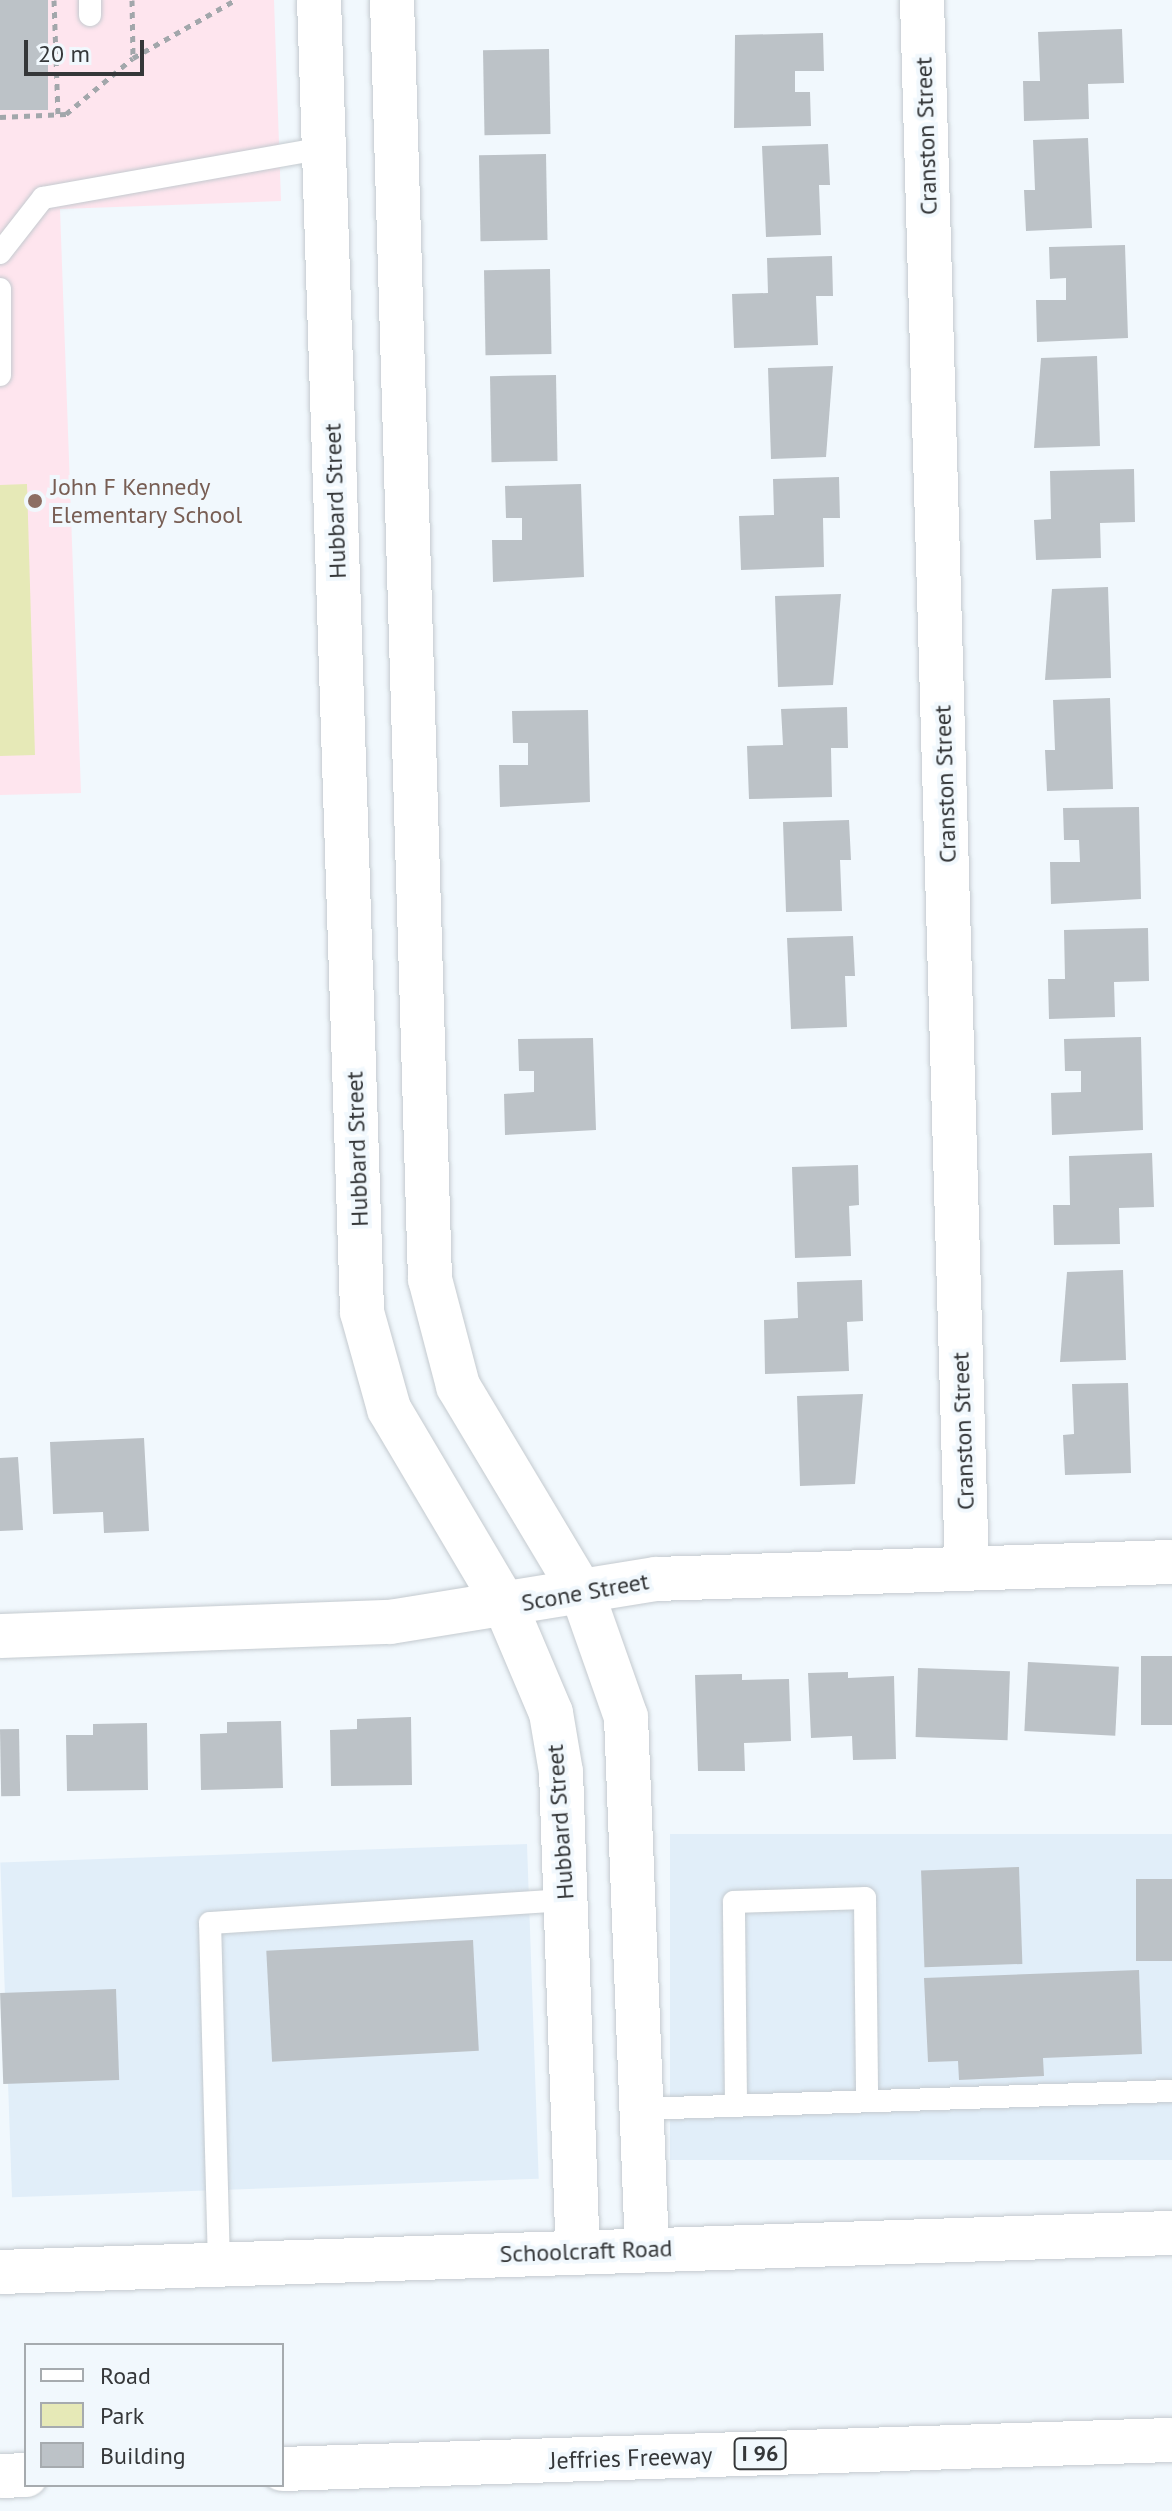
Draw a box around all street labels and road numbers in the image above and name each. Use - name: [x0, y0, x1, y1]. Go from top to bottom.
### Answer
- street label: Cranston Street: [909, 56, 943, 216]
- street label: Hubbard Street: [318, 423, 352, 579]
- street label: Cranston Street: [928, 704, 962, 864]
- street label: Hubbard Street: [340, 1071, 374, 1227]
- street label: Cranston Street: [946, 1351, 980, 1511]
- street label: Scone Street: [519, 1567, 651, 1617]
- street label: Hubbard Street: [540, 1743, 580, 1901]
- street label: Schoolcraft Road: [499, 2234, 673, 2268]
- road number: I 96: [732, 2436, 788, 2472]
- street label: Jeffries Freeway: [549, 2441, 713, 2475]

